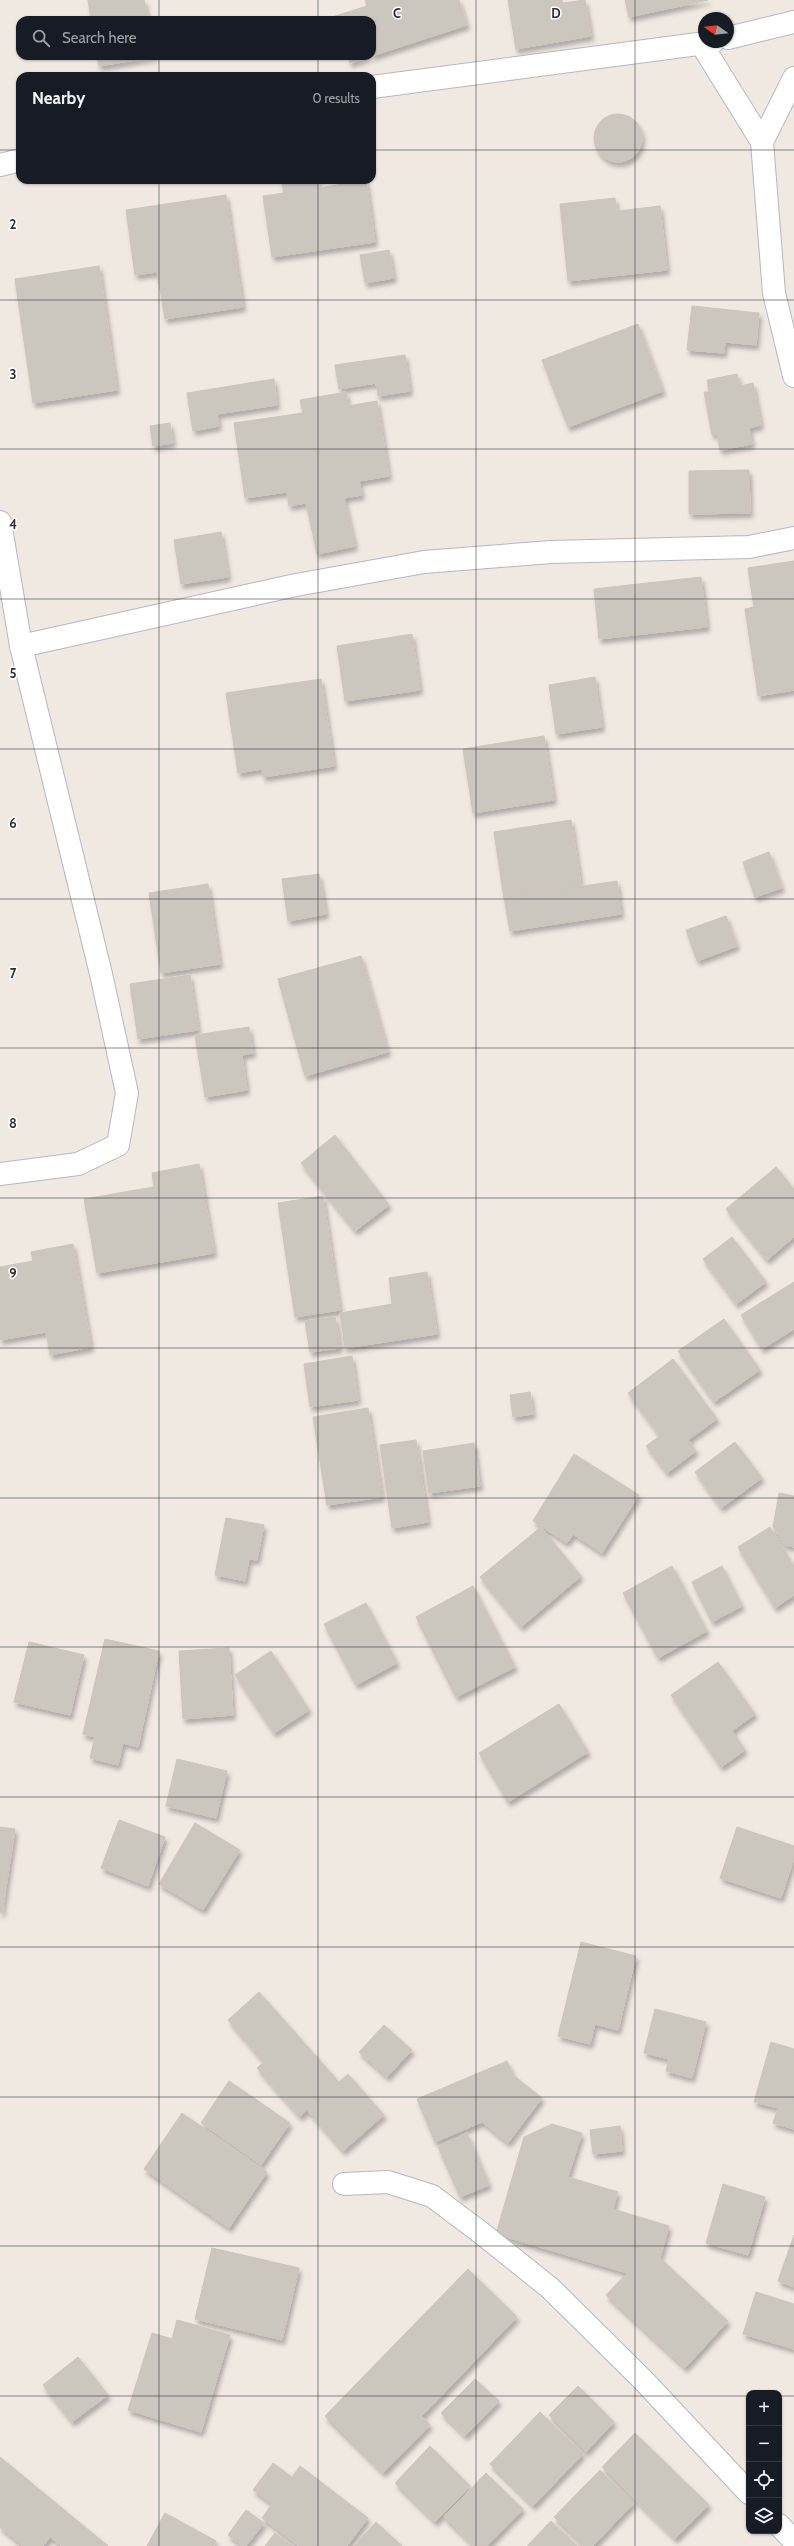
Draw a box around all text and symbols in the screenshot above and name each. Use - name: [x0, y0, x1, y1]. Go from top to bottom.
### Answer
- text: C: [393, 5, 401, 21]
- text: D: [551, 5, 561, 21]
- north arrow: [698, 12, 734, 48]
- search box: [16, 16, 376, 60]
- icon: search: [30, 27, 52, 49]
- text: Search here: [62, 29, 137, 47]
- text: Nearby: [32, 88, 85, 108]
- text: 0 results: [312, 90, 360, 106]
- text: 2: [10, 216, 17, 232]
- text: 3: [9, 366, 17, 382]
- text: 4: [9, 516, 17, 532]
- text: 5: [10, 665, 17, 681]
- text: 6: [9, 815, 17, 831]
- text: 7: [10, 965, 17, 981]
- text: 8: [9, 1115, 17, 1131]
- text: 9: [9, 1265, 17, 1281]
- map controls: [746, 2390, 782, 2534]
- button: +: [746, 2390, 782, 2426]
- button: −: [746, 2426, 782, 2462]
- button: locate: [746, 2462, 782, 2498]
- button: layers: [746, 2498, 782, 2534]

